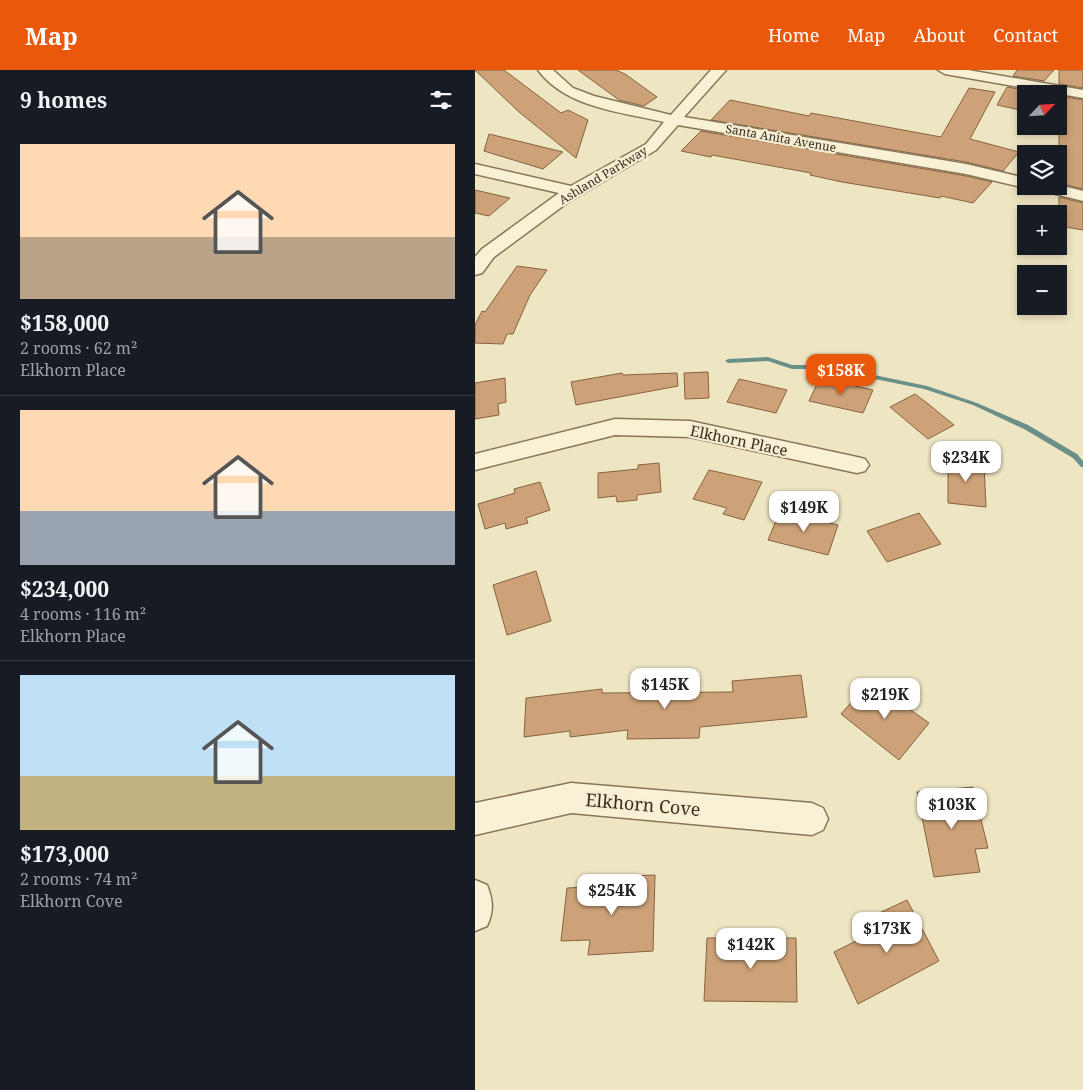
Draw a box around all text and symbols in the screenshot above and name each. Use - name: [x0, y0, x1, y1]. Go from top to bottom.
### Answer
- text: Map: [25, 19, 78, 52]
- text: Home: [768, 23, 819, 47]
- text: Map: [847, 23, 885, 47]
- text: About: [913, 23, 965, 47]
- text: Contact: [993, 23, 1058, 47]
- north arrow: [1017, 85, 1067, 135]
- map controls: [1017, 85, 1067, 315]
- text: 9 homes: [20, 86, 107, 114]
- icon: filters: [427, 86, 455, 114]
- street label: Santa Anita Avenue: [724, 120, 838, 156]
- street label: Ashland Parkway: [556, 142, 651, 208]
- button: layers: [1017, 145, 1067, 195]
- icon: home: [193, 177, 283, 267]
- button: +: [1017, 205, 1067, 255]
- button: −: [1017, 265, 1067, 315]
- text: $158,000: [20, 309, 109, 337]
- text: 2 rooms · 62 m²: [20, 337, 137, 359]
- pin: $158K: [806, 354, 876, 396]
- text: Elkhorn Place: [20, 359, 126, 381]
- text: $158K: [817, 359, 865, 381]
- street label: Elkhorn Place: [688, 420, 790, 460]
- pin: $234K: [931, 440, 1001, 483]
- icon: home: [193, 442, 283, 532]
- text: $234K: [942, 446, 990, 468]
- pin: $149K: [769, 490, 839, 533]
- text: $149K: [780, 496, 828, 518]
- text: $234,000: [20, 575, 109, 603]
- text: 4 rooms · 116 m²: [20, 603, 146, 625]
- text: Elkhorn Place: [20, 625, 126, 647]
- pin: $145K: [630, 668, 700, 710]
- text: $145K: [641, 673, 689, 695]
- pin: $219K: [850, 678, 920, 720]
- text: $219K: [861, 683, 909, 705]
- icon: home: [193, 707, 283, 797]
- street label: Elkhorn Cove: [584, 787, 702, 821]
- pin: $103K: [917, 788, 987, 830]
- text: $103K: [928, 793, 976, 815]
- text: $173,000: [20, 840, 109, 868]
- text: 2 rooms · 74 m²: [20, 868, 137, 890]
- pin: $254K: [577, 874, 647, 916]
- text: $254K: [588, 879, 636, 901]
- text: Elkhorn Cove: [20, 890, 123, 912]
- pin: $173K: [852, 912, 922, 954]
- text: $173K: [863, 917, 911, 939]
- pin: $142K: [716, 928, 786, 970]
- text: $142K: [727, 933, 775, 955]

